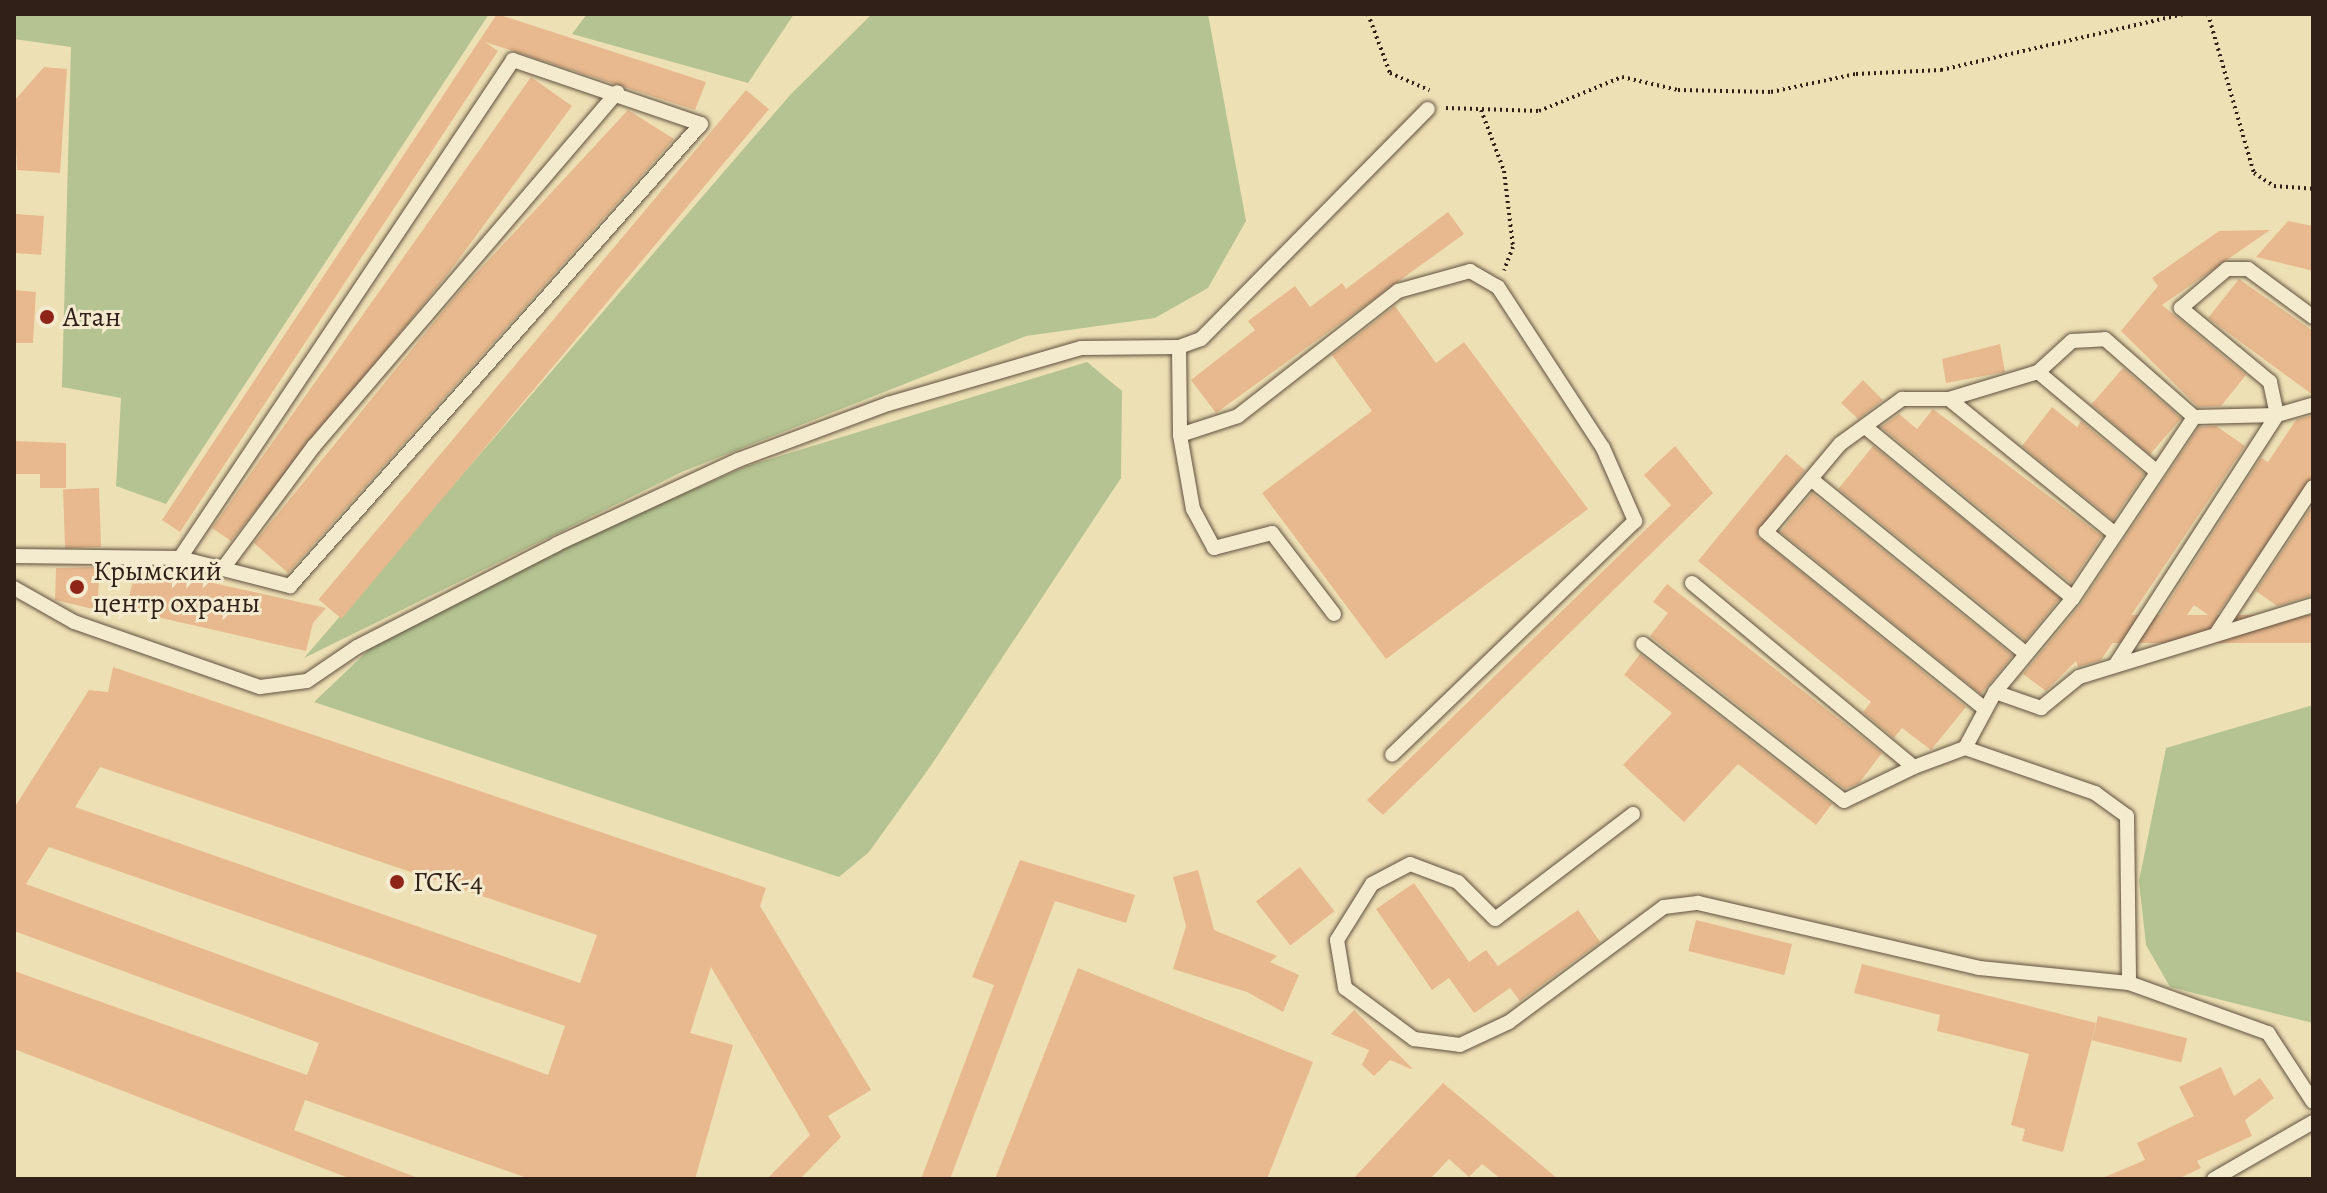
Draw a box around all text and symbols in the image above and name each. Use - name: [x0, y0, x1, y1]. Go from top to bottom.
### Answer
- place label: Атан: [63, 300, 121, 334]
- marker: Атан: [38, 308, 56, 326]
- place label: Крымский центр охраны: [93, 554, 260, 620]
- marker: Крымский центр охраны: [68, 578, 86, 596]
- place label: ГСК-4: [413, 865, 483, 899]
- marker: ГСК-4: [388, 873, 406, 891]

